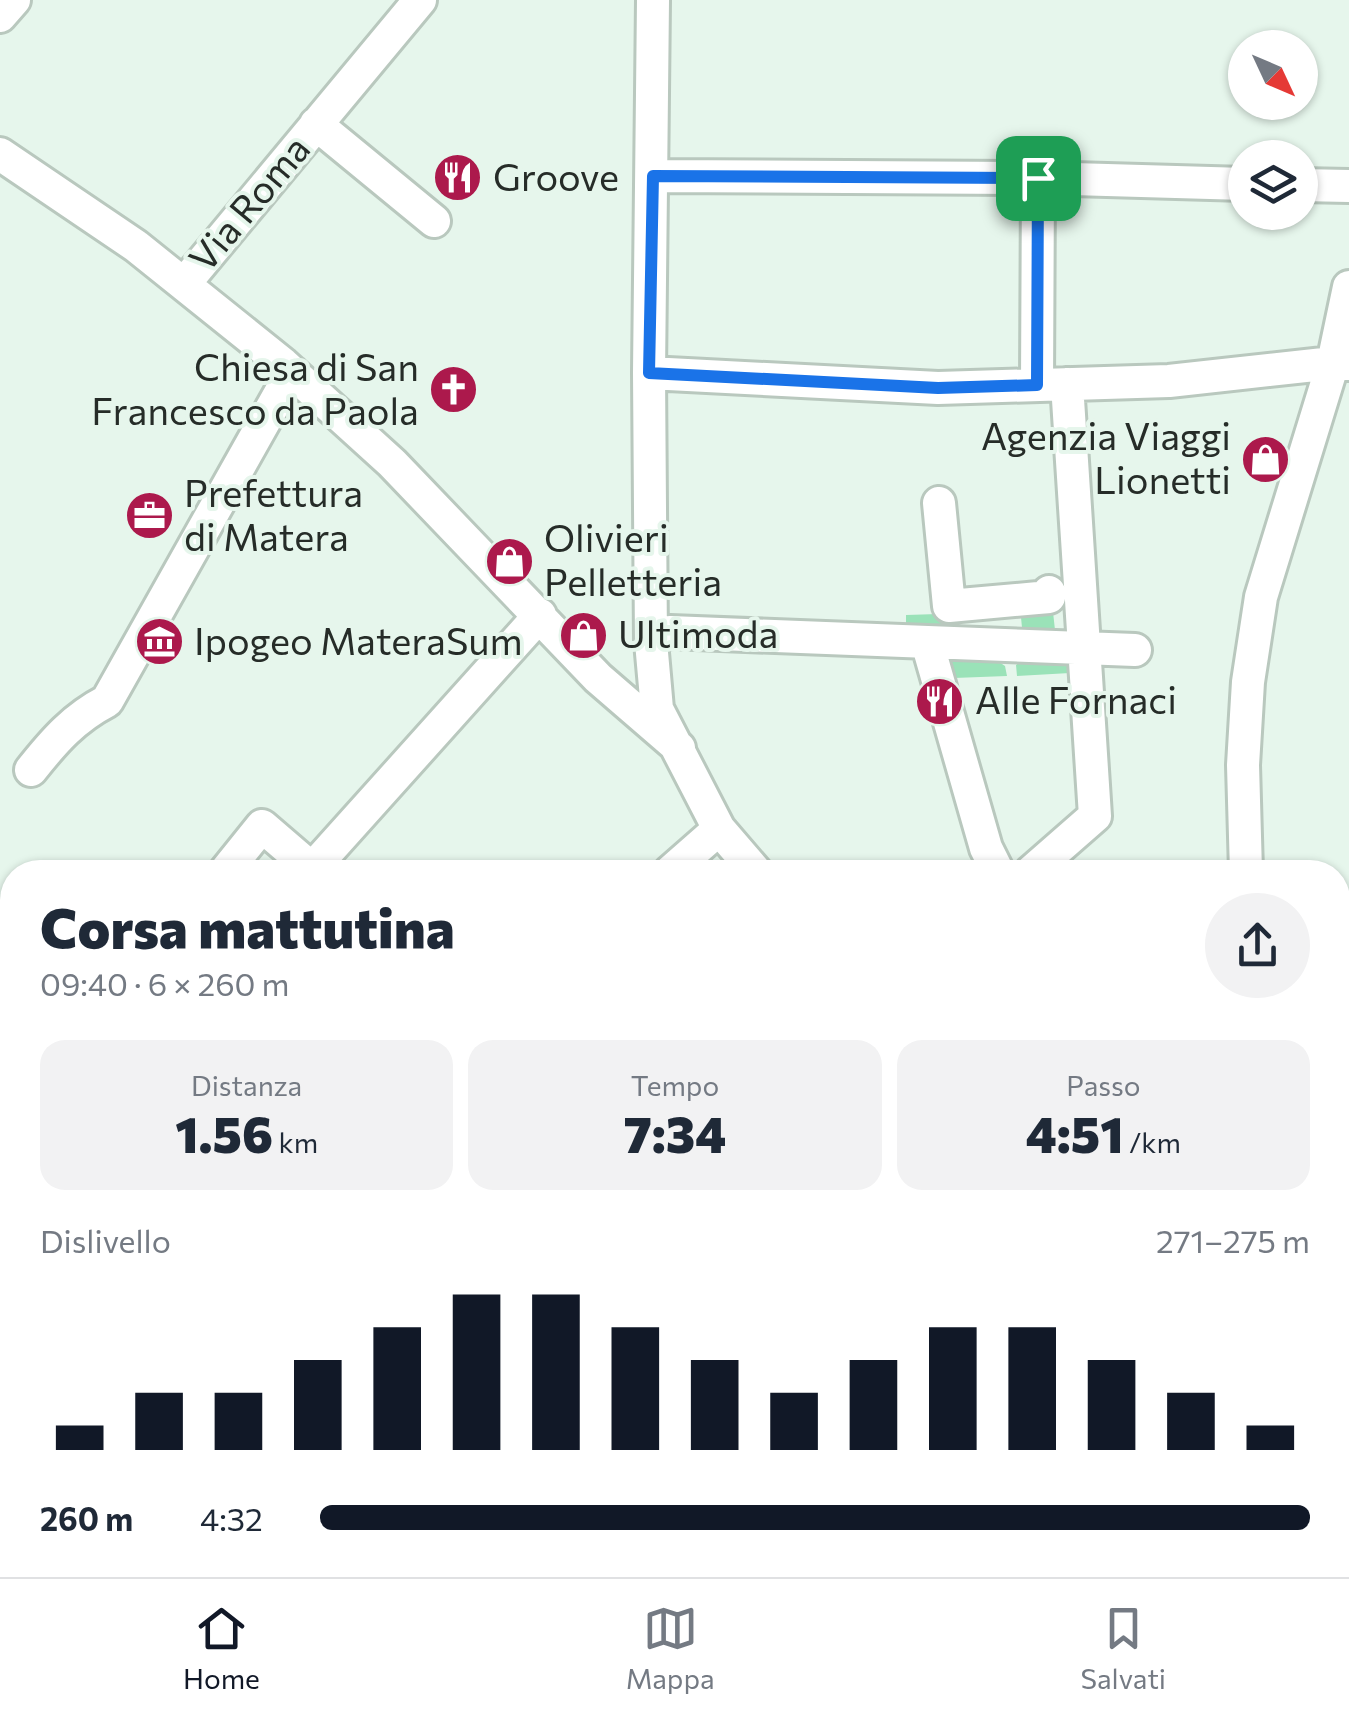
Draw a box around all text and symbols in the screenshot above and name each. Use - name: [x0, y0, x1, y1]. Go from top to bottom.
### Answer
- north arrow: [1228, 30, 1318, 120]
- map controls: [1228, 30, 1318, 230]
- street label: Via Roma: [178, 125, 318, 280]
- pin: [996, 136, 1081, 221]
- button: layers: [1228, 140, 1318, 230]
- icon: arrive: [1011, 151, 1066, 206]
- restaurant icon: Groove: [432, 152, 484, 204]
- place label: Groove: [493, 152, 619, 199]
- place label: Chiesa di San Francesco da Paola: [91, 342, 419, 433]
- church icon: Chiesa di San Francesco da Paola: [428, 364, 480, 416]
- place label: Agenzia Viaggi Lionetti: [981, 411, 1231, 502]
- shop icon: Agenzia Viaggi Lionetti: [1240, 433, 1292, 485]
- place label: Prefettura di Matera: [184, 468, 363, 559]
- office icon: Prefettura di Matera: [123, 490, 175, 542]
- place label: Olivieri Pelletteria: [544, 513, 722, 604]
- shop icon: Olivieri Pelletteria: [483, 535, 535, 587]
- shop icon: Ultimoda: [557, 609, 609, 661]
- place label: Ultimoda: [618, 609, 778, 656]
- museum icon: Ipogeo MateraSum: [133, 616, 185, 668]
- place label: Ipogeo MateraSum: [194, 616, 523, 663]
- restaurant icon: Alle Fornaci: [914, 675, 966, 727]
- place label: Alle Fornaci: [975, 675, 1177, 722]
- text: Corsa mattutina: [40, 892, 455, 959]
- button: share: [1205, 893, 1310, 998]
- text: 09:40 · 6 × 260 m: [40, 963, 290, 1003]
- text: Distanza: [191, 1068, 302, 1102]
- text: Tempo: [631, 1068, 719, 1102]
- text: Passo: [1066, 1068, 1141, 1102]
- text: 1.56: [175, 1102, 273, 1163]
- text: 7:34: [624, 1102, 726, 1163]
- text: 4:51: [1026, 1102, 1124, 1163]
- text: km: [273, 1125, 318, 1159]
- text: /km: [1124, 1125, 1181, 1159]
- text: Dislivello: [40, 1220, 171, 1260]
- text: 271–275 m: [1156, 1220, 1310, 1260]
- text: 260 m: [40, 1498, 133, 1538]
- text: 4:32: [200, 1498, 263, 1538]
- tab: Home: [183, 1601, 260, 1695]
- tab: Mappa: [626, 1601, 715, 1695]
- tab: Salvati: [1080, 1601, 1166, 1695]

